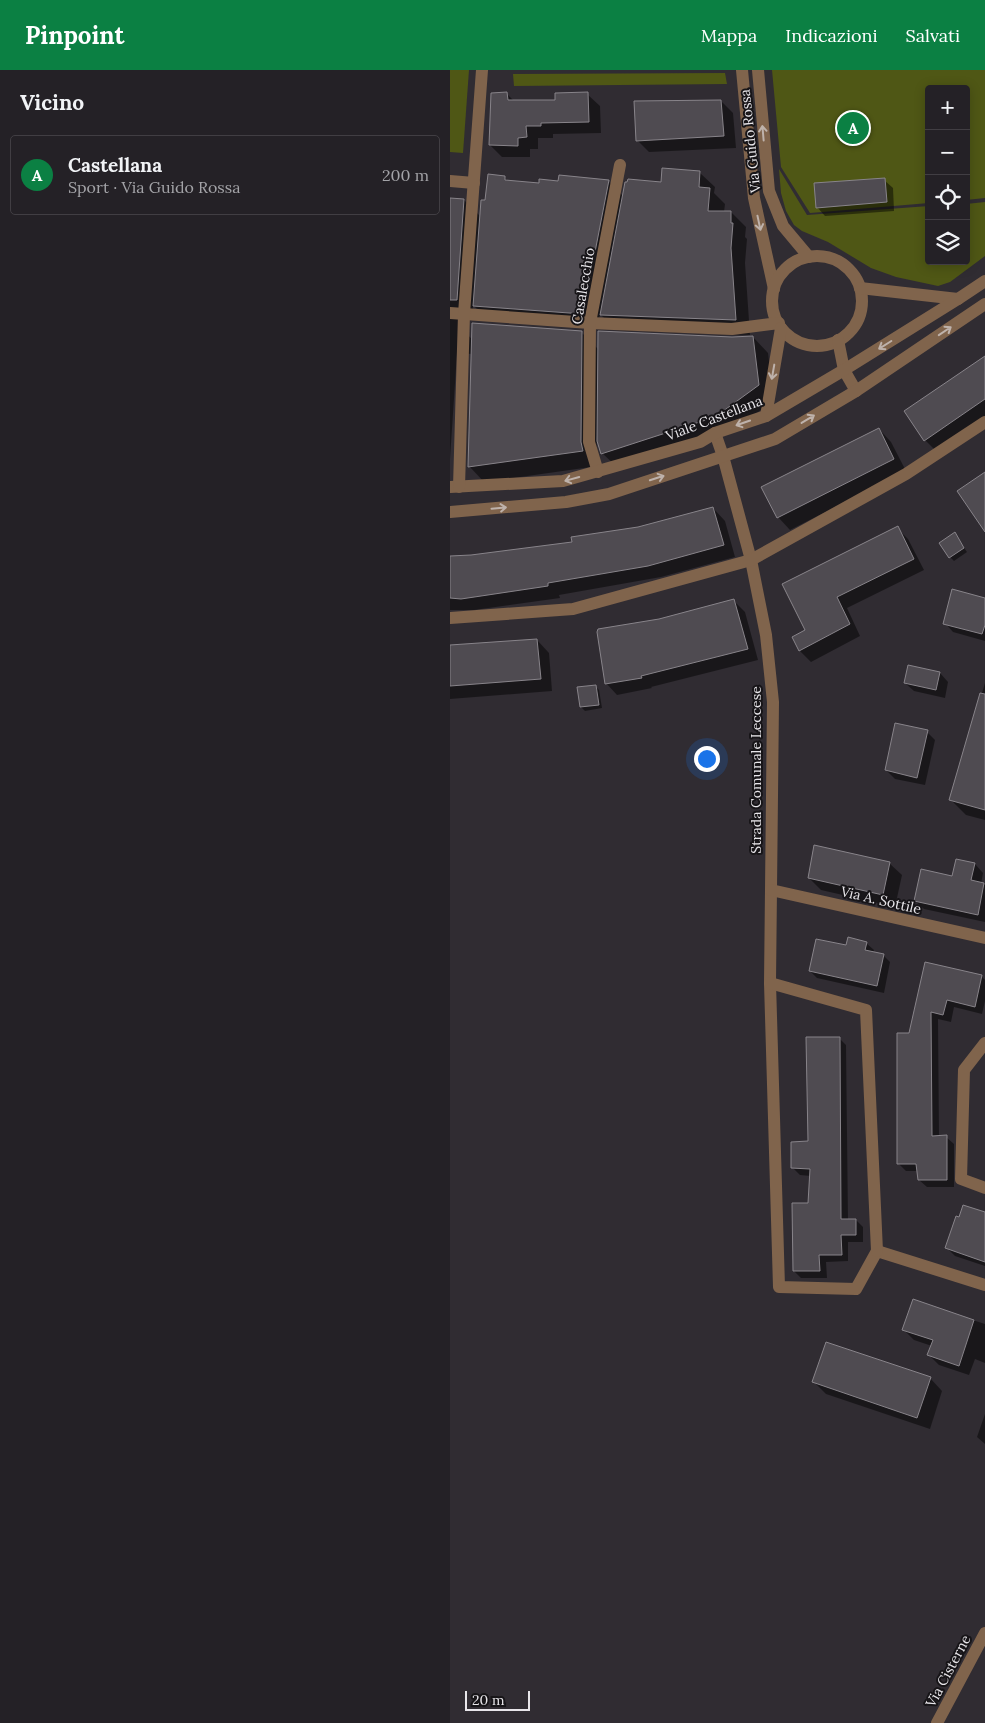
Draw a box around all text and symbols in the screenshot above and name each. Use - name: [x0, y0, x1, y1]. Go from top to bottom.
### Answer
- text: Pinpoint: [25, 20, 124, 51]
- text: Mappa: [701, 24, 757, 47]
- text: Indicazioni: [785, 24, 878, 47]
- text: Salvati: [906, 24, 960, 47]
- map controls: [925, 85, 970, 265]
- button: +: [925, 85, 970, 130]
- street label: Via Guido Rossa: [736, 88, 764, 195]
- text: Vicino: [20, 89, 84, 116]
- pin: A: [837, 109, 869, 147]
- one-way arrow: [758, 125, 768, 141]
- button: −: [925, 130, 970, 175]
- text: Castellana: [68, 153, 162, 177]
- text: A: [32, 165, 42, 185]
- text: 200 m: [382, 165, 429, 185]
- button: locate: [925, 175, 970, 220]
- text: Sport · Via Guido Rossa: [68, 177, 240, 197]
- one-way arrow: [755, 214, 764, 230]
- button: layers: [925, 220, 970, 265]
- street label: Casalecchio: [567, 246, 599, 326]
- one-way arrow: [938, 326, 952, 336]
- one-way arrow: [878, 339, 892, 350]
- one-way arrow: [768, 363, 778, 379]
- street label: Viale Castellana: [662, 391, 765, 445]
- one-way arrow: [801, 414, 815, 424]
- one-way arrow: [736, 419, 752, 428]
- one-way arrow: [649, 473, 665, 482]
- one-way arrow: [565, 474, 581, 484]
- one-way arrow: [490, 504, 506, 513]
- street label: Strada Comunale Leccese: [747, 686, 765, 854]
- your location: [694, 746, 720, 772]
- street label: Via A. Sottile: [838, 882, 923, 918]
- street label: Via Cisterne: [921, 1631, 975, 1711]
- scale bar: [465, 1688, 530, 1711]
- text: 20 m: [472, 1691, 504, 1709]

